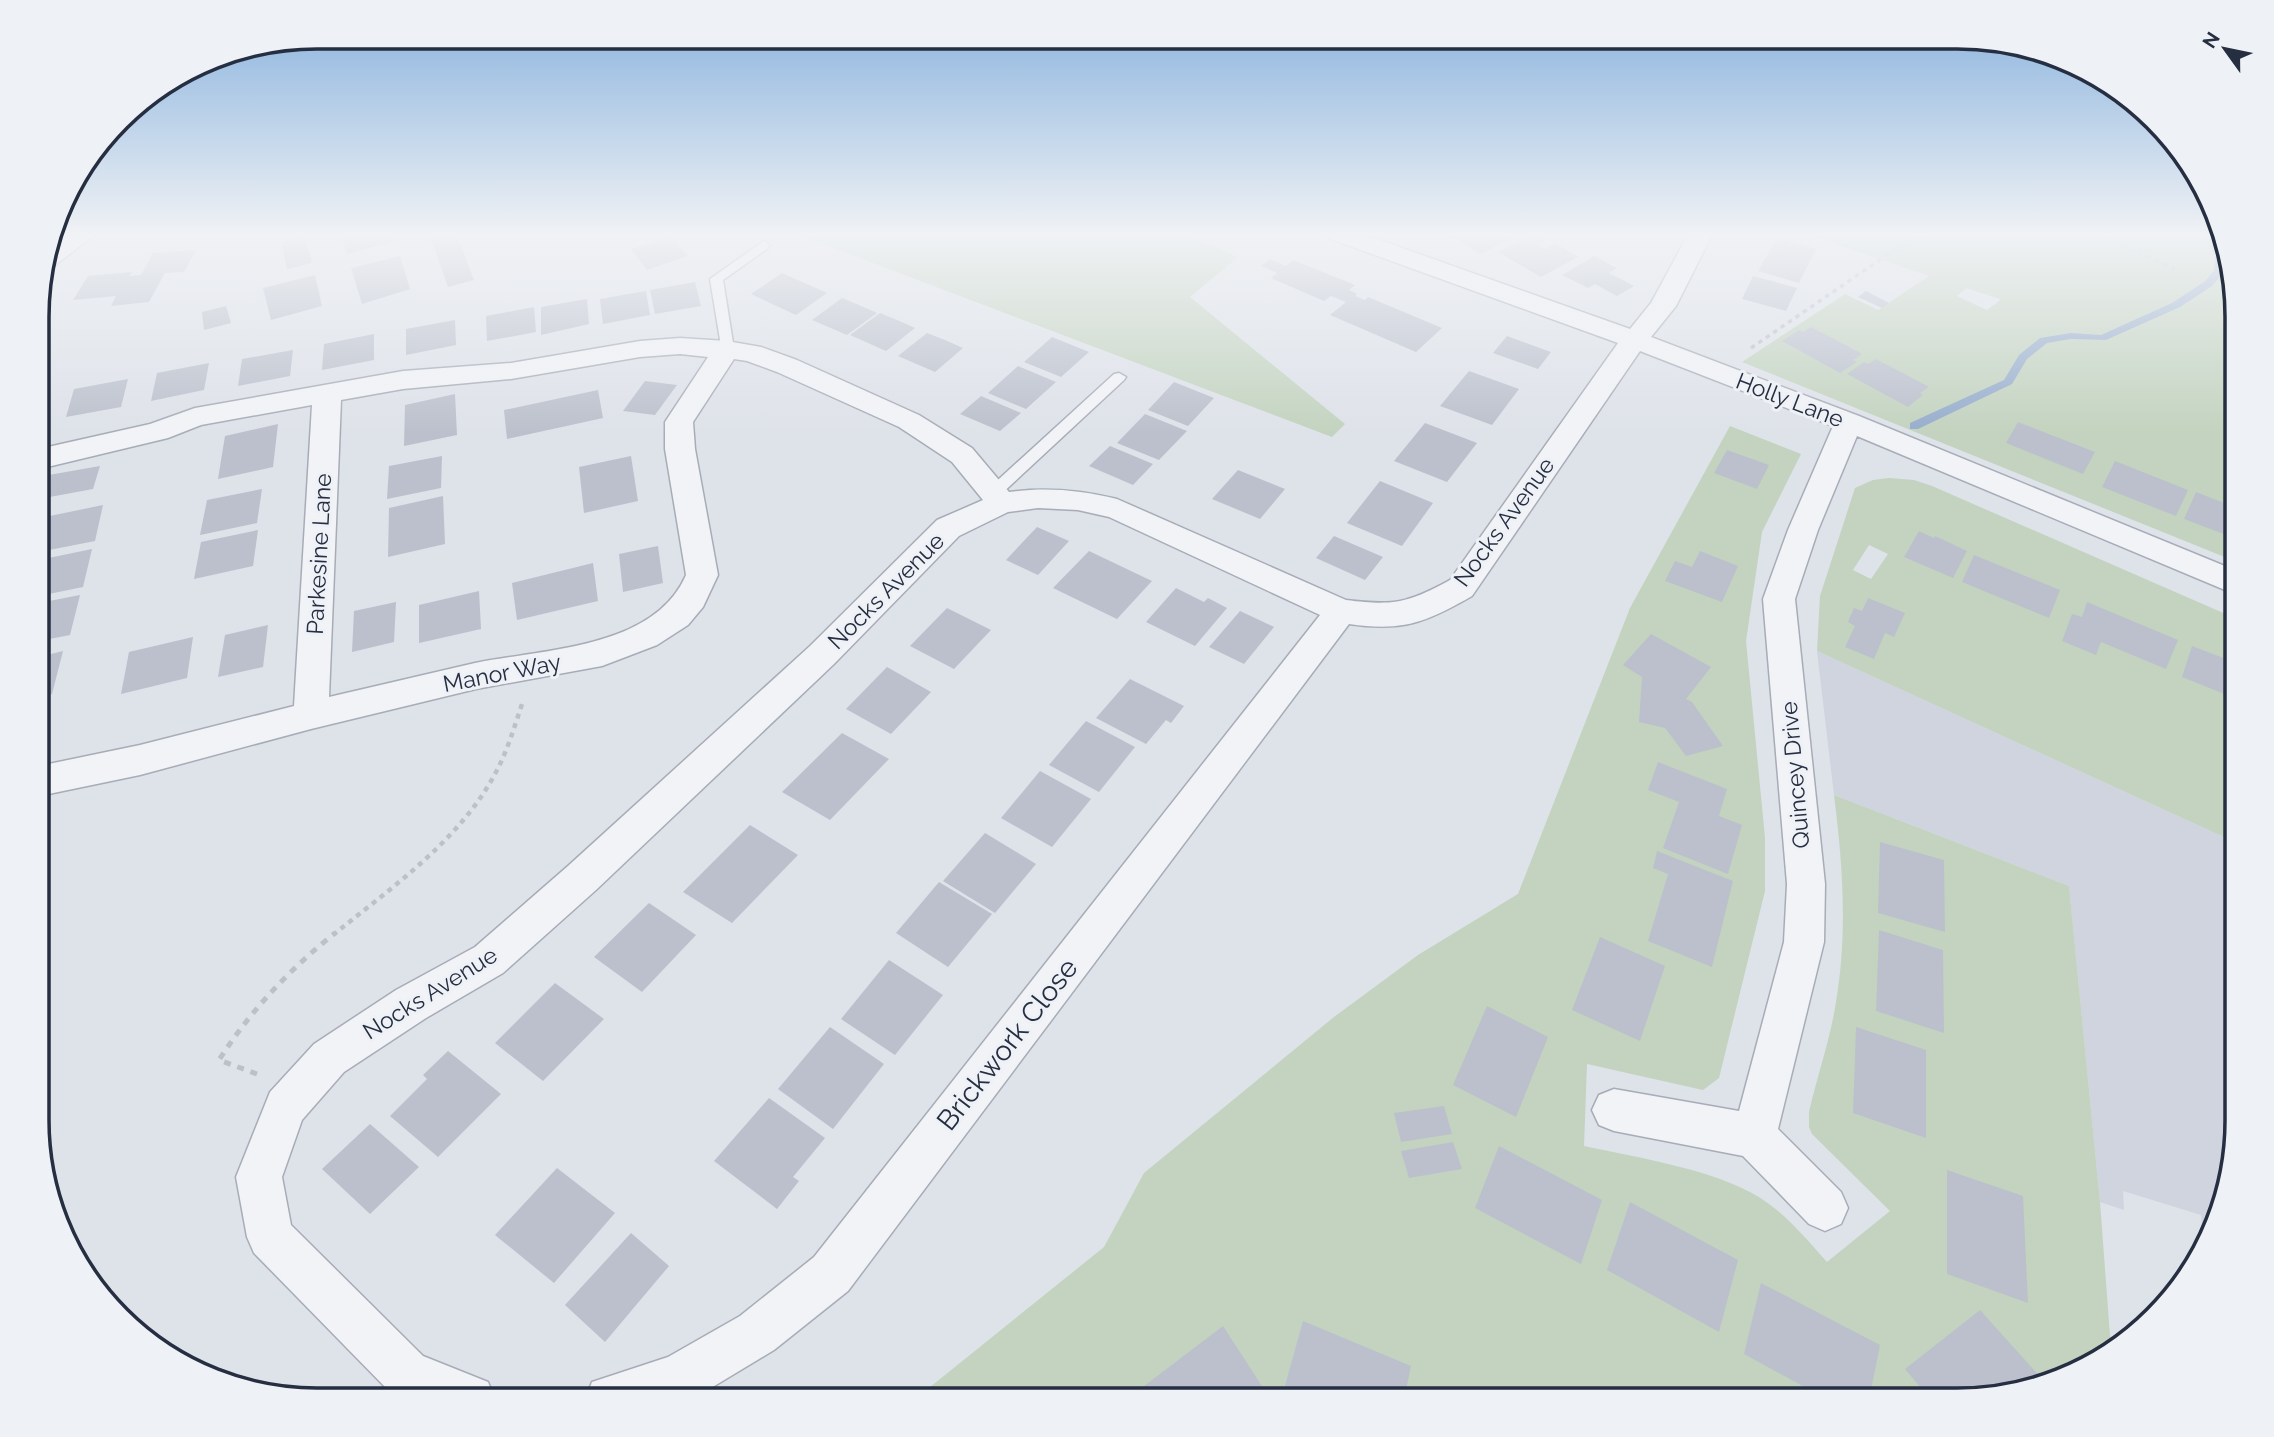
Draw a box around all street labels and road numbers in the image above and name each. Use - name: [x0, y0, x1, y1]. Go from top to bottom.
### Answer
- street label: Holly Lane: [1733, 367, 1848, 432]
- street label: Nocks Avenue: [1448, 452, 1559, 592]
- street label: Parkesine Lane: [301, 473, 336, 635]
- street label: Nocks Avenue: [822, 527, 949, 654]
- street label: Manor Way: [441, 648, 563, 697]
- street label: Quincey Drive: [1775, 700, 1814, 850]
- street label: Nocks Avenue: [358, 941, 502, 1045]
- street label: Brickwork Close: [930, 952, 1085, 1137]

